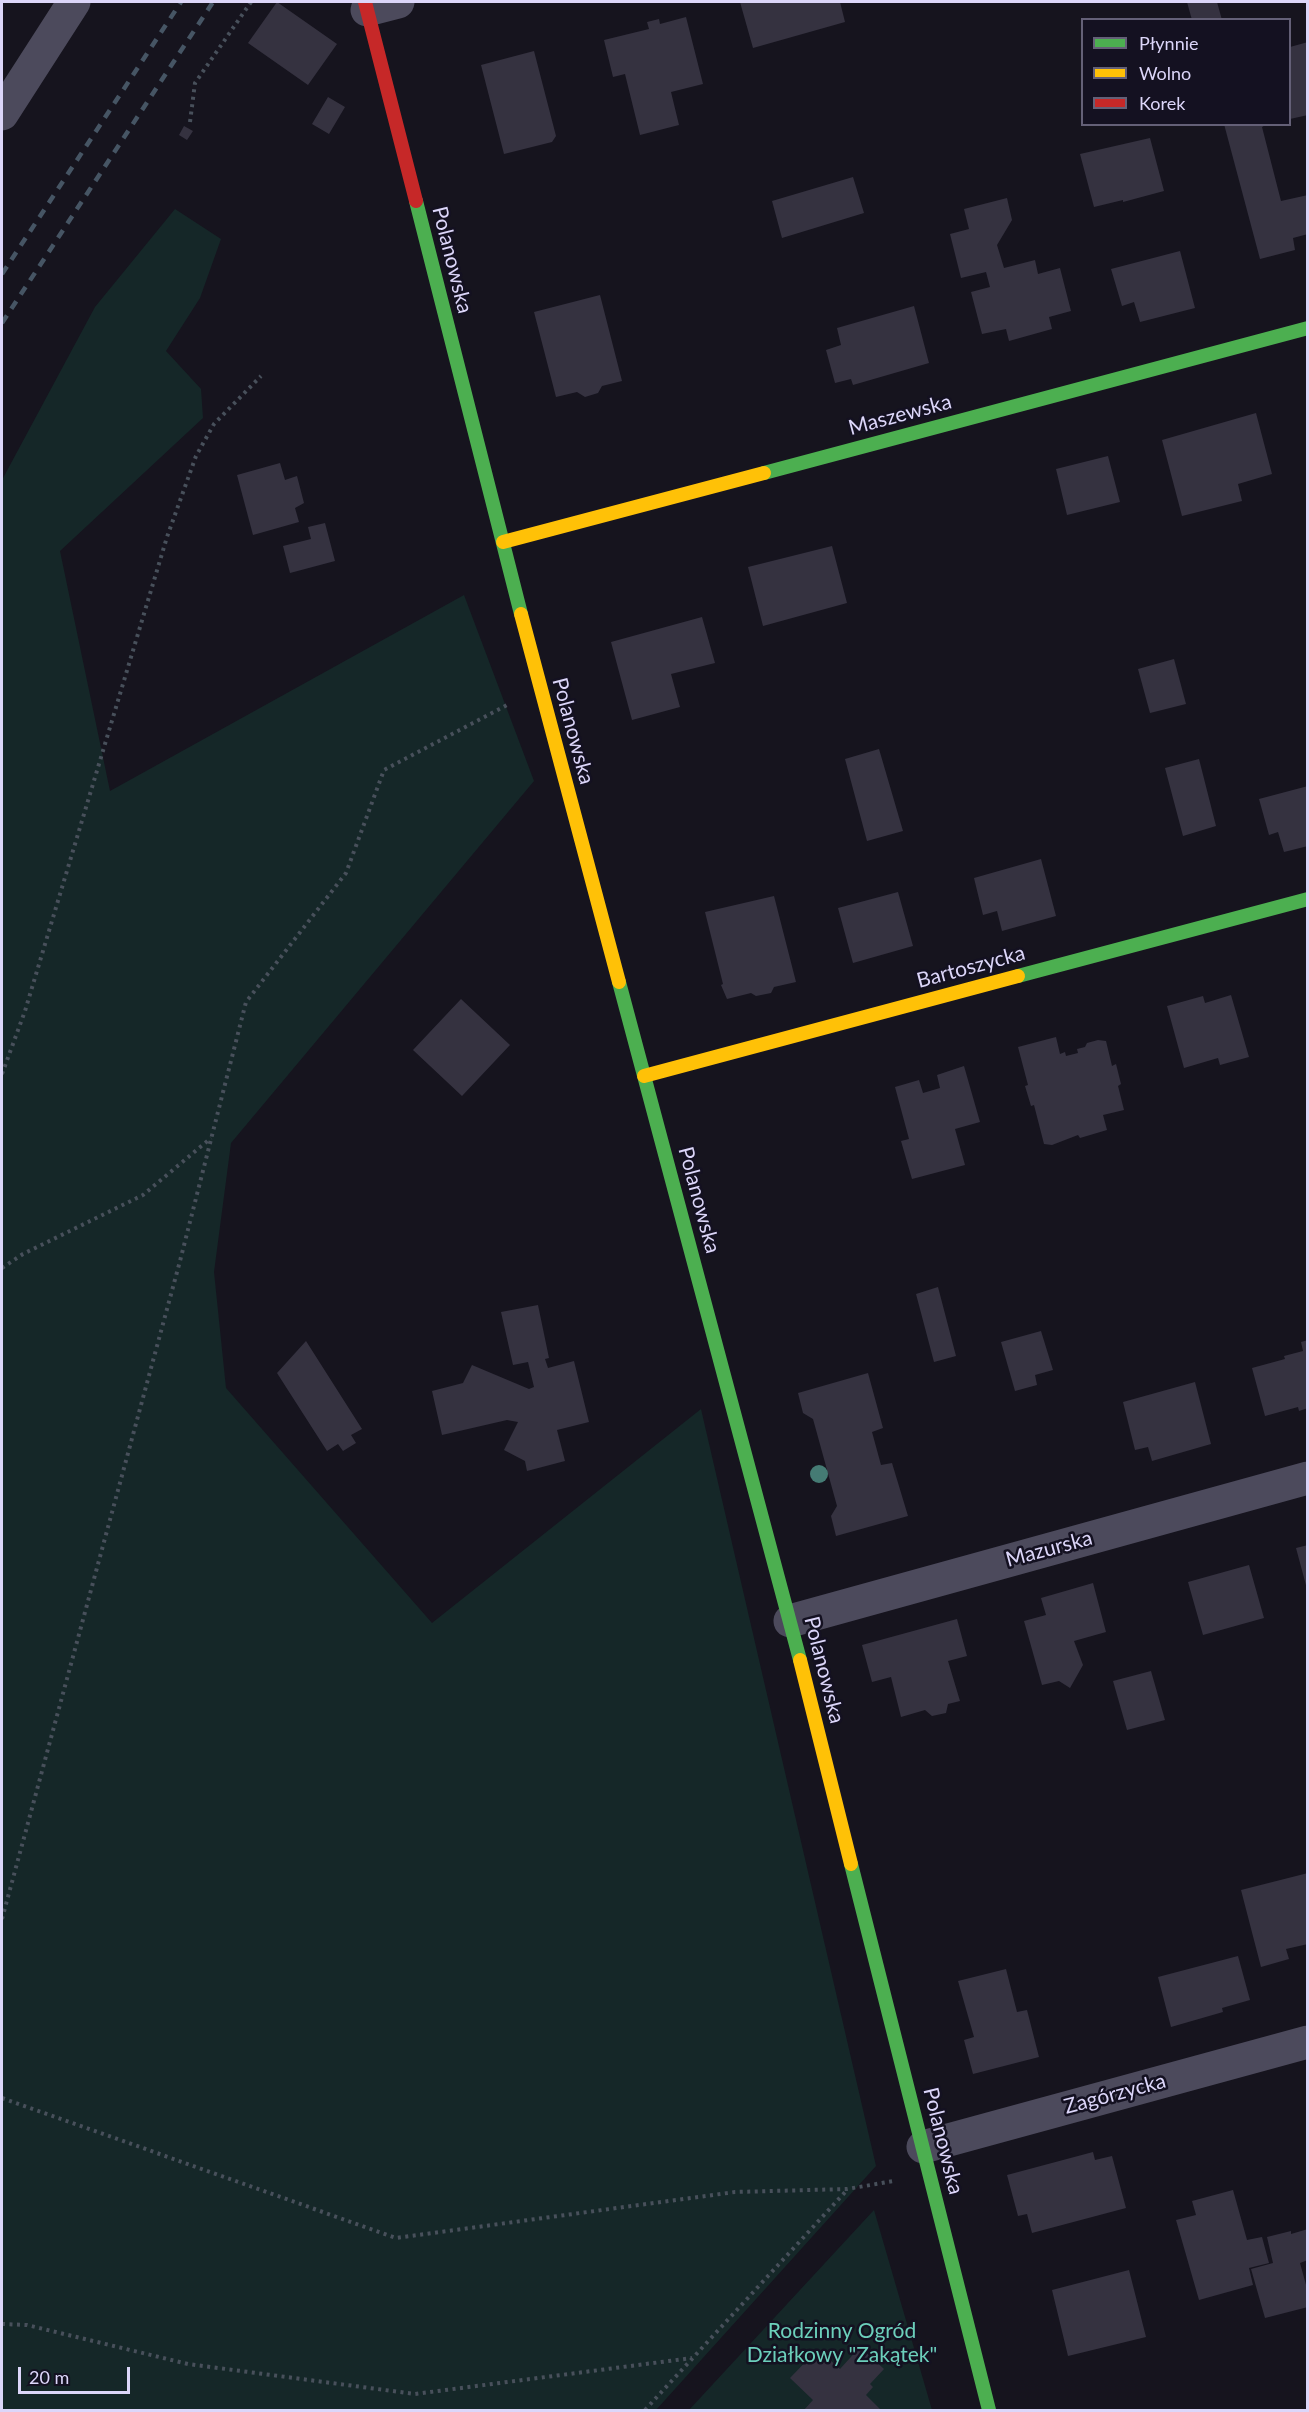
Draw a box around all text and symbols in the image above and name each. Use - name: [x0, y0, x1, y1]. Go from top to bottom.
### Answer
- legend: [1081, 18, 1291, 126]
- text: Płynnie: [1139, 32, 1199, 54]
- text: Wolno: [1139, 62, 1191, 84]
- text: Korek: [1139, 92, 1185, 114]
- street label: Polanowska: [427, 204, 477, 316]
- street label: Maszewska: [846, 389, 954, 441]
- street label: Polanowska: [547, 675, 599, 787]
- street label: Bartoszycka: [914, 940, 1028, 994]
- street label: Polanowska: [673, 1144, 725, 1256]
- street label: Mazurska: [1003, 1525, 1095, 1573]
- street label: Polanowska: [799, 1614, 849, 1726]
- street label: Zagórzycka: [1061, 2068, 1169, 2120]
- street label: Polanowska: [918, 2085, 968, 2197]
- park label: Rodzinny Ogród Działkowy "Zakątek": [747, 2318, 937, 2368]
- scale bar: [21, 2355, 134, 2393]
- text: 20 m: [29, 2366, 69, 2388]

